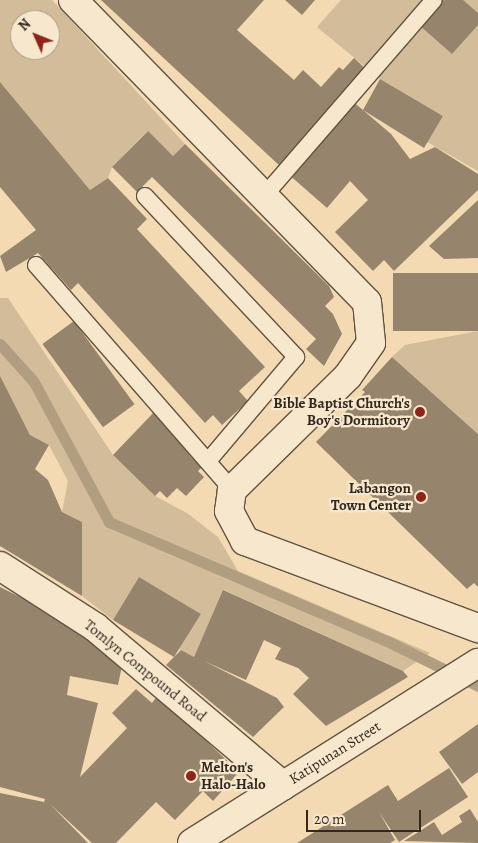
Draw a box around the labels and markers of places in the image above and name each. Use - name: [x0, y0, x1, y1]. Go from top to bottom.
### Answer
- place label: Bible Baptist Church's Boy's Dormitory: [273, 394, 410, 429]
- marker: Bible Baptist Church's Boy's Dormitory: [414, 406, 426, 418]
- place label: Labangon Town Center: [331, 479, 411, 514]
- marker: Labangon Town Center: [415, 491, 427, 503]
- place label: Melton's Halo-Halo: [201, 758, 266, 793]
- marker: Melton's Halo-Halo: [185, 770, 197, 782]

